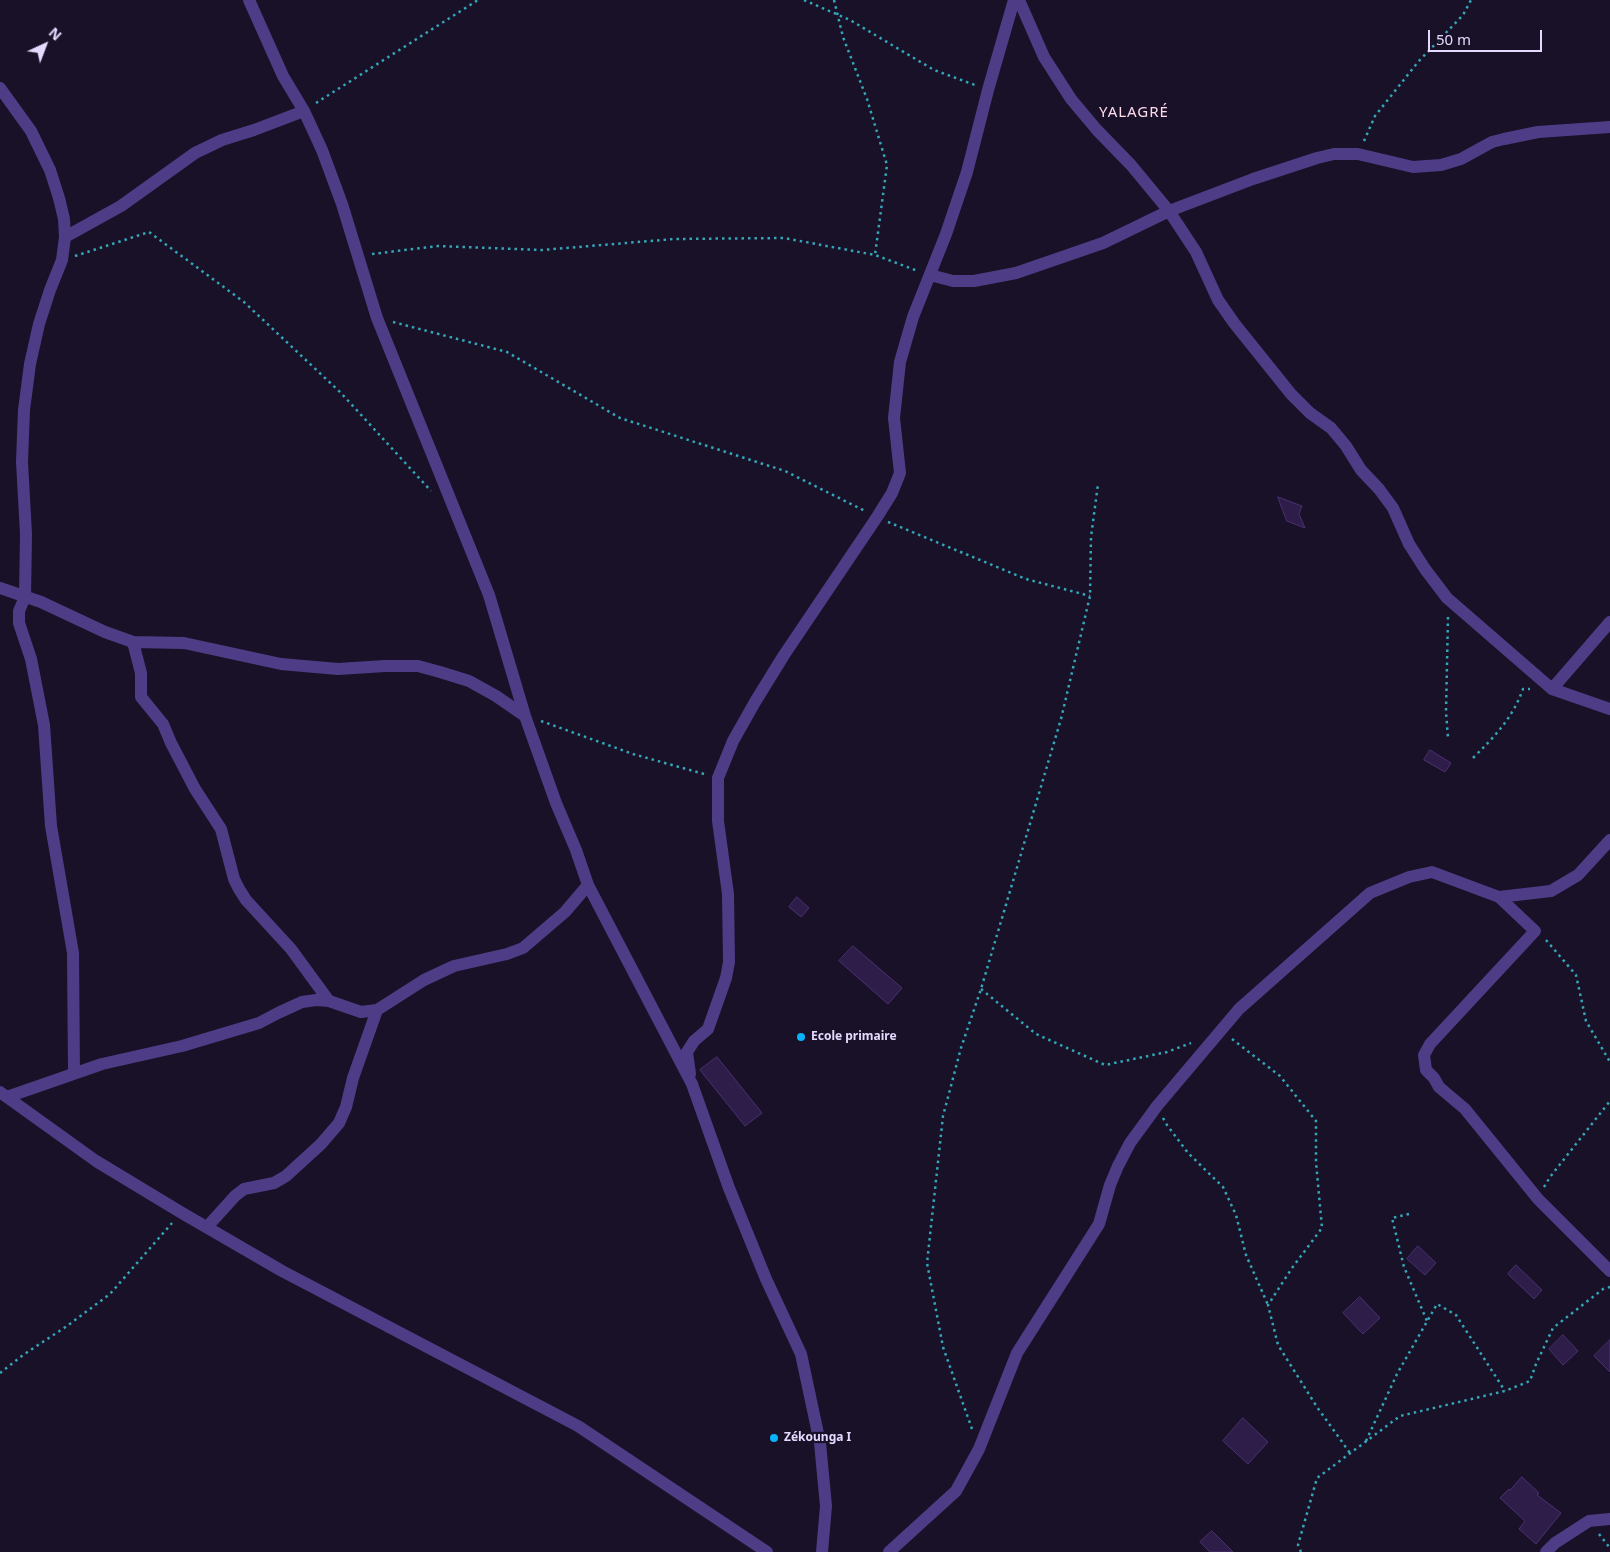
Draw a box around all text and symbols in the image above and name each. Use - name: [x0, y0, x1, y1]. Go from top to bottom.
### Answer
- north arrow: [20, 20, 70, 70]
- scale bar: [1430, 20, 1544, 52]
- text: N: [45, 23, 66, 44]
- text: 50 m: [1436, 29, 1471, 49]
- district label: YALAGRÉ: [1098, 104, 1170, 122]
- place label: Ecole primaire: [811, 1030, 897, 1044]
- marker: Ecole primaire: [795, 1031, 807, 1043]
- place label: Zékounga I: [784, 1431, 851, 1445]
- marker: Zékounga I: [768, 1432, 780, 1444]

